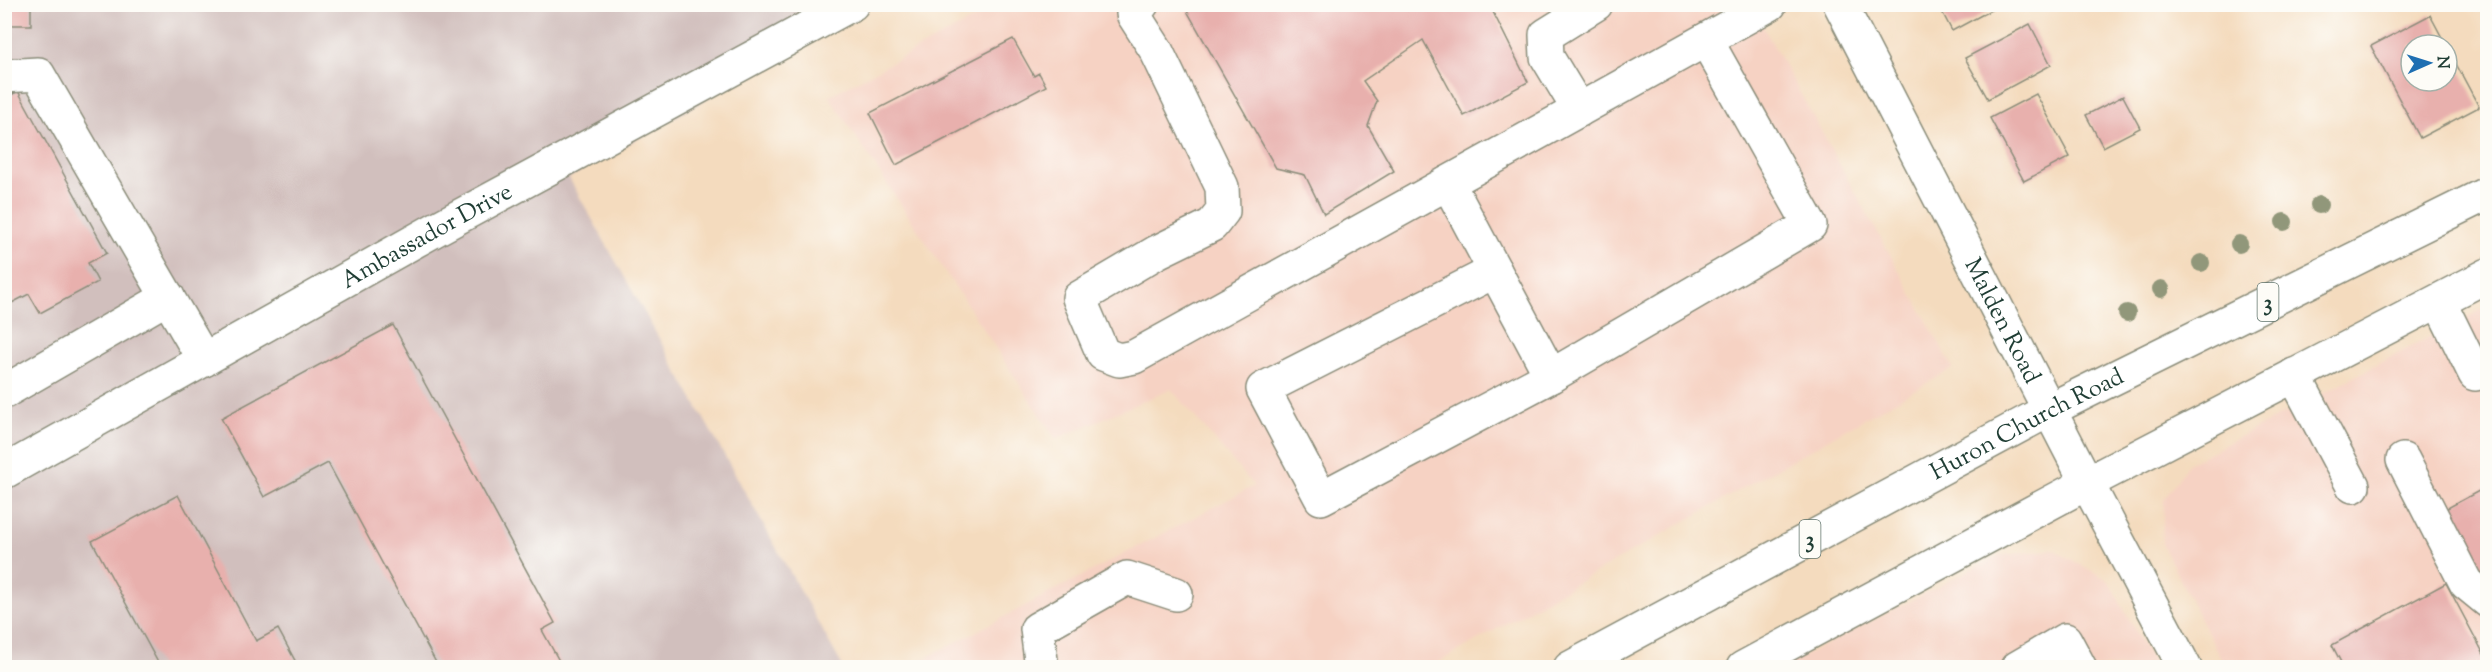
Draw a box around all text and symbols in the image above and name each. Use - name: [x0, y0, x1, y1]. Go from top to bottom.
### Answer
- north arrow: [2399, 33, 2459, 93]
- text: N: [2430, 55, 2453, 70]
- street label: Ambassador Drive: [335, 176, 519, 298]
- street label: Malden Road: [1955, 252, 2048, 391]
- road number: 3: [2258, 283, 2278, 321]
- street label: Huron Church Road: [1925, 360, 2130, 490]
- road number: 3: [1800, 520, 1820, 558]

